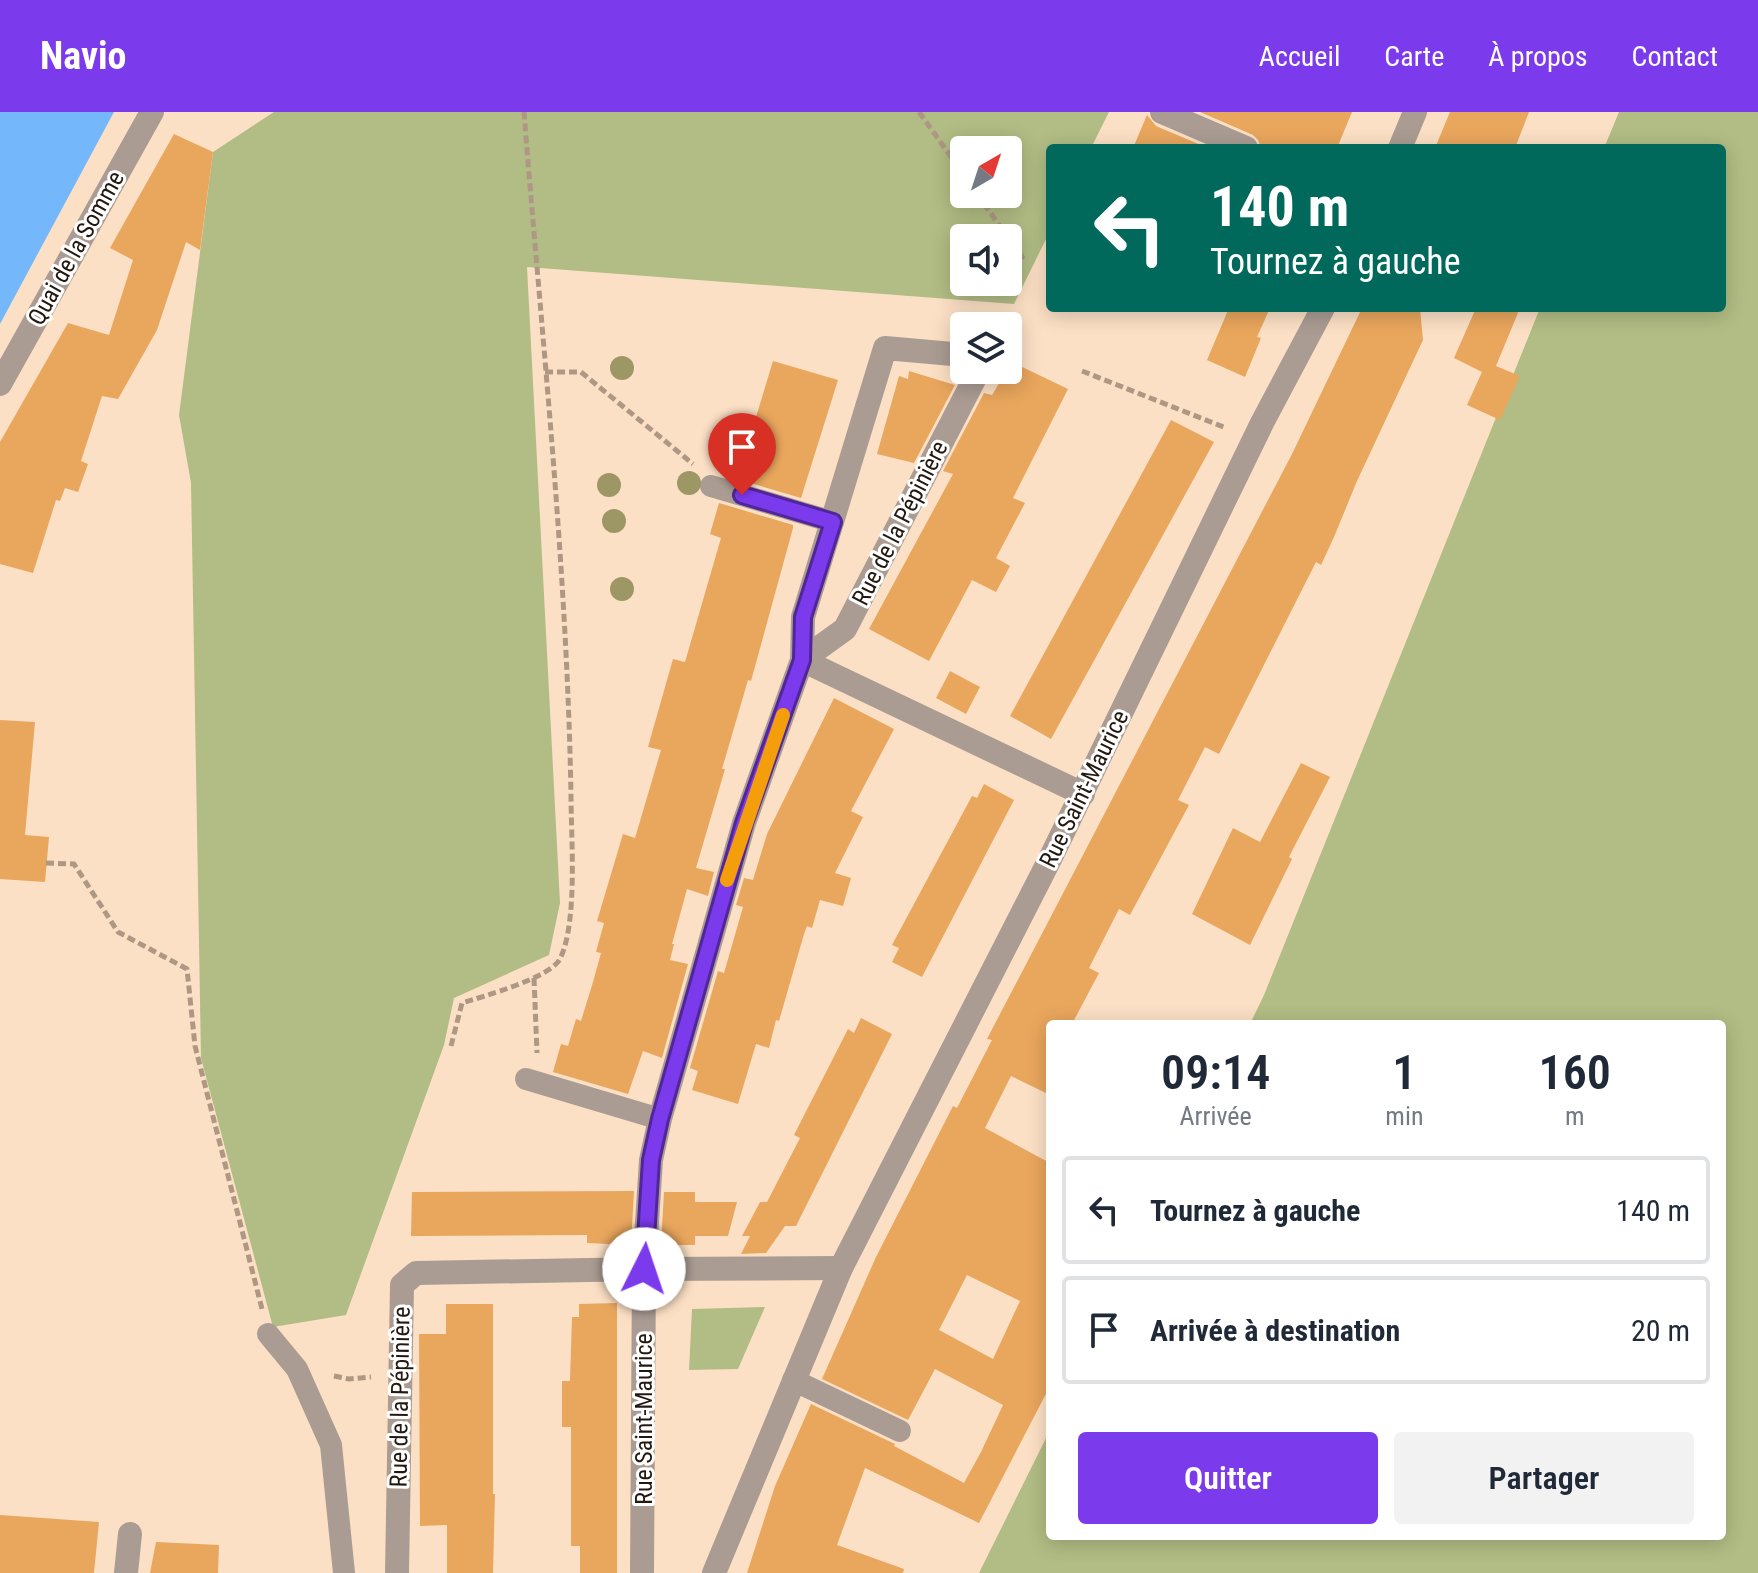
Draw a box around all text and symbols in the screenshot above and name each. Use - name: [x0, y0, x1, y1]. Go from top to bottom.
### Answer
- text: Navio: [40, 34, 126, 78]
- text: Accueil: [1259, 40, 1340, 73]
- text: Carte: [1384, 40, 1444, 73]
- text: À propos: [1488, 40, 1588, 73]
- text: Contact: [1632, 40, 1718, 73]
- north arrow: [950, 136, 1022, 208]
- map controls: [950, 136, 1022, 384]
- street label: Quai de la Somme: [22, 166, 130, 330]
- text: 140 m: [1210, 174, 1349, 240]
- icon: left: [1078, 176, 1182, 280]
- button: sound: [950, 224, 1022, 296]
- text: Tournez à gauche: [1210, 241, 1461, 283]
- button: layers: [950, 312, 1022, 384]
- pin: [708, 413, 776, 495]
- icon: arrive: [720, 425, 764, 469]
- street label: Rue de la Pépinière: [846, 436, 954, 610]
- street label: Rue Saint-Maurice: [1034, 706, 1134, 872]
- text: 09:14: [1161, 1044, 1270, 1101]
- text: 1: [1392, 1044, 1416, 1101]
- text: 160: [1539, 1044, 1611, 1101]
- text: Arrivée: [1180, 1101, 1252, 1131]
- text: min: [1385, 1101, 1423, 1131]
- text: m: [1565, 1101, 1585, 1131]
- icon: left: [1082, 1188, 1126, 1232]
- text: Tournez à gauche: [1150, 1193, 1360, 1228]
- text: 140 m: [1616, 1193, 1690, 1228]
- position arrow: [602, 1227, 686, 1311]
- street label: Rue de la Pépinière: [384, 1306, 416, 1488]
- icon: arrive: [1082, 1308, 1126, 1352]
- text: Arrivée à destination: [1150, 1313, 1400, 1348]
- text: 20 m: [1631, 1313, 1690, 1348]
- street label: Rue Saint-Maurice: [630, 1333, 658, 1505]
- button: Quitter: [1078, 1432, 1378, 1524]
- button: Partager: [1394, 1432, 1694, 1524]

